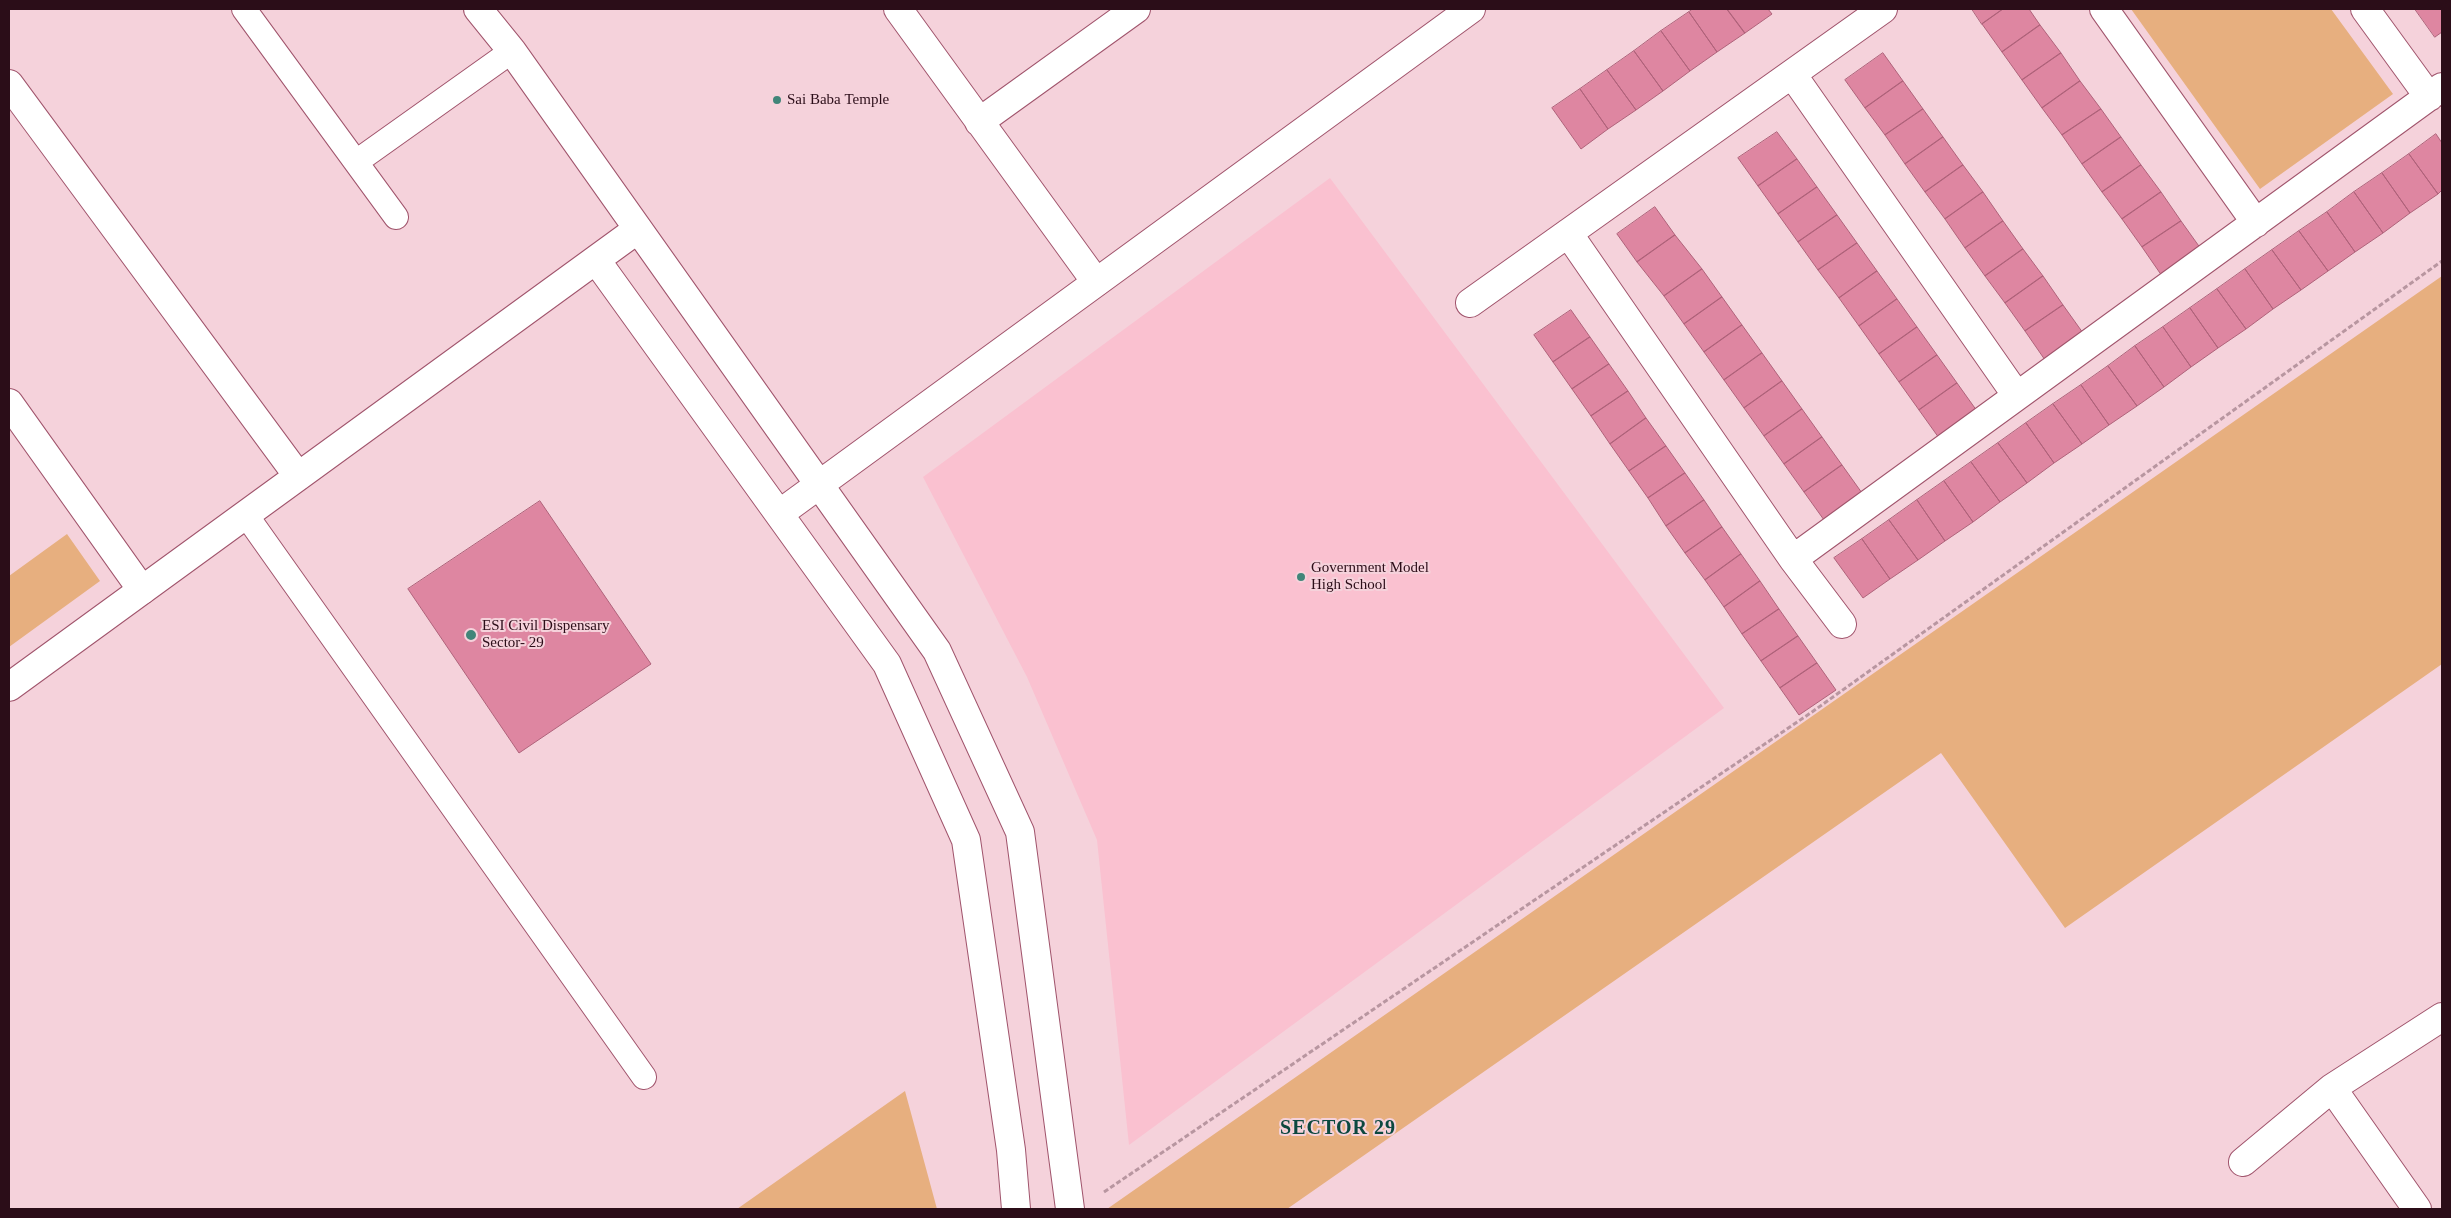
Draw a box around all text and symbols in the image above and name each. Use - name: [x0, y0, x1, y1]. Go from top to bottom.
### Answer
- place label: Sai Baba Temple: [787, 91, 902, 109]
- marker: Sai Baba Temple: [771, 94, 783, 106]
- place label: Government Model High School: [1311, 559, 1448, 594]
- marker: Government Model High School: [1295, 571, 1307, 583]
- place label: ESI Civil Dispensary Sector- 29: [482, 617, 619, 652]
- marker: ESI Civil Dispensary Sector- 29: [464, 628, 478, 642]
- district label: SECTOR 29: [1281, 1117, 1395, 1141]

